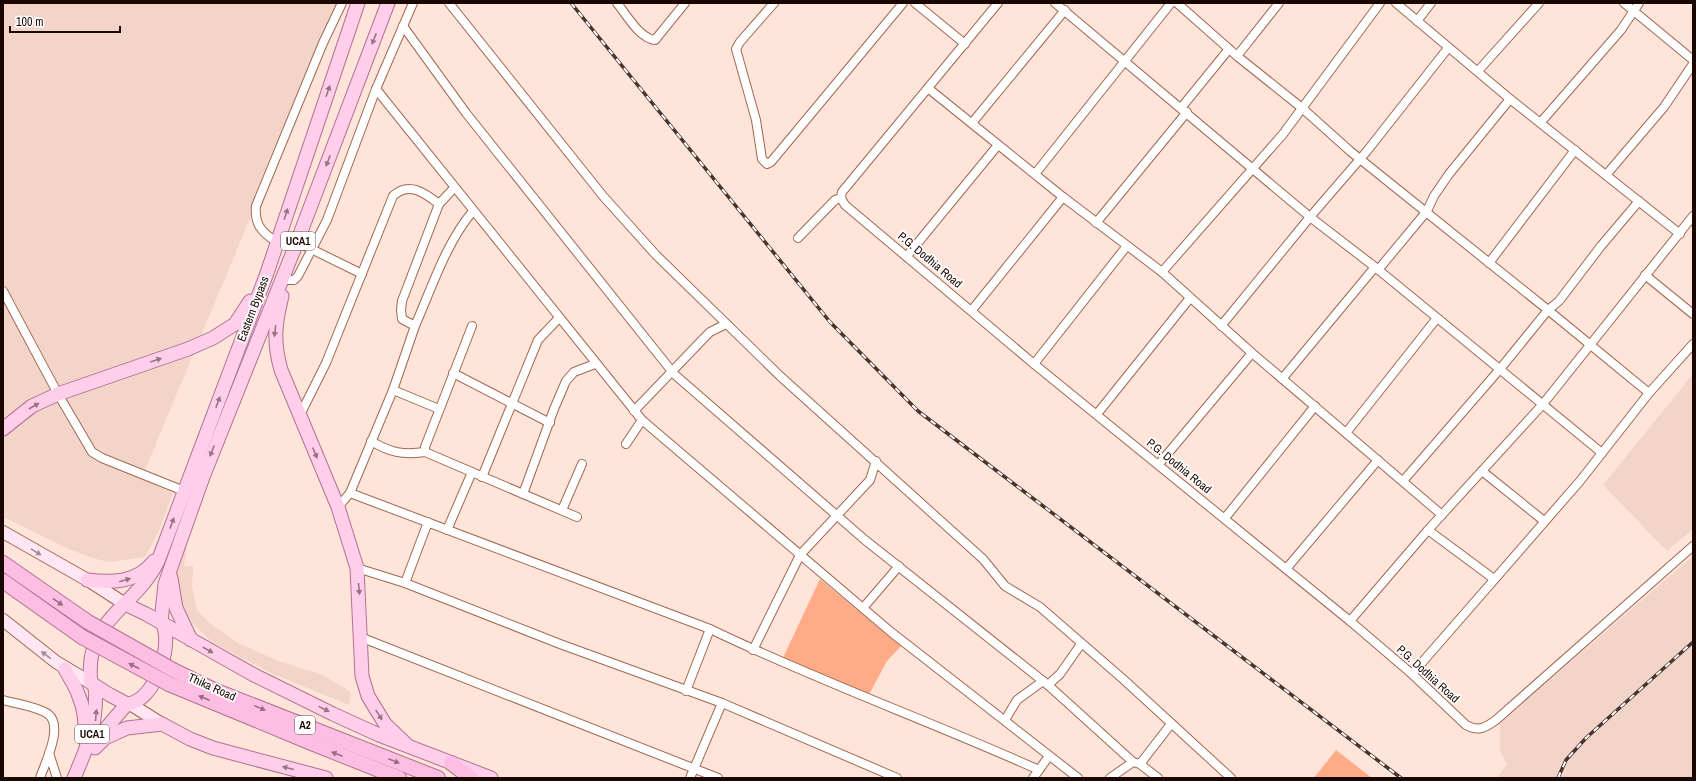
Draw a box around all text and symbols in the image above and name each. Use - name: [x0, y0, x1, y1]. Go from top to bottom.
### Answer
- scale bar: [10, 8, 120, 34]
- text: 100 m: [16, 14, 43, 30]
- one-way arrow: [370, 34, 376, 46]
- one-way arrow: [325, 84, 331, 96]
- one-way arrow: [324, 156, 330, 168]
- one-way arrow: [283, 207, 289, 219]
- street label: P.G. Dodhia Road: [895, 228, 965, 292]
- road number: UCA1: [281, 232, 315, 250]
- street label: Eastern Bypass: [233, 274, 273, 344]
- one-way arrow: [272, 325, 278, 337]
- one-way arrow: [150, 357, 162, 363]
- one-way arrow: [215, 395, 221, 407]
- one-way arrow: [28, 402, 40, 409]
- street label: P.G. Dodhia Road: [1143, 435, 1215, 497]
- one-way arrow: [209, 445, 215, 457]
- one-way arrow: [312, 448, 318, 460]
- one-way arrow: [169, 517, 175, 529]
- one-way arrow: [30, 549, 42, 556]
- one-way arrow: [119, 577, 131, 583]
- one-way arrow: [355, 583, 362, 595]
- one-way arrow: [52, 598, 63, 606]
- street label: P.G. Dodhia Road: [1393, 642, 1463, 706]
- one-way arrow: [202, 647, 214, 653]
- one-way arrow: [40, 651, 51, 659]
- one-way arrow: [128, 663, 140, 669]
- street label: Thika Road: [186, 669, 238, 705]
- one-way arrow: [197, 695, 209, 701]
- one-way arrow: [254, 705, 266, 711]
- one-way arrow: [318, 706, 329, 712]
- one-way arrow: [92, 709, 99, 721]
- one-way arrow: [376, 709, 383, 721]
- road number: A2: [295, 716, 315, 734]
- road number: UCA1: [75, 725, 109, 743]
- one-way arrow: [330, 750, 342, 756]
- one-way arrow: [388, 758, 400, 764]
- one-way arrow: [282, 765, 294, 771]

